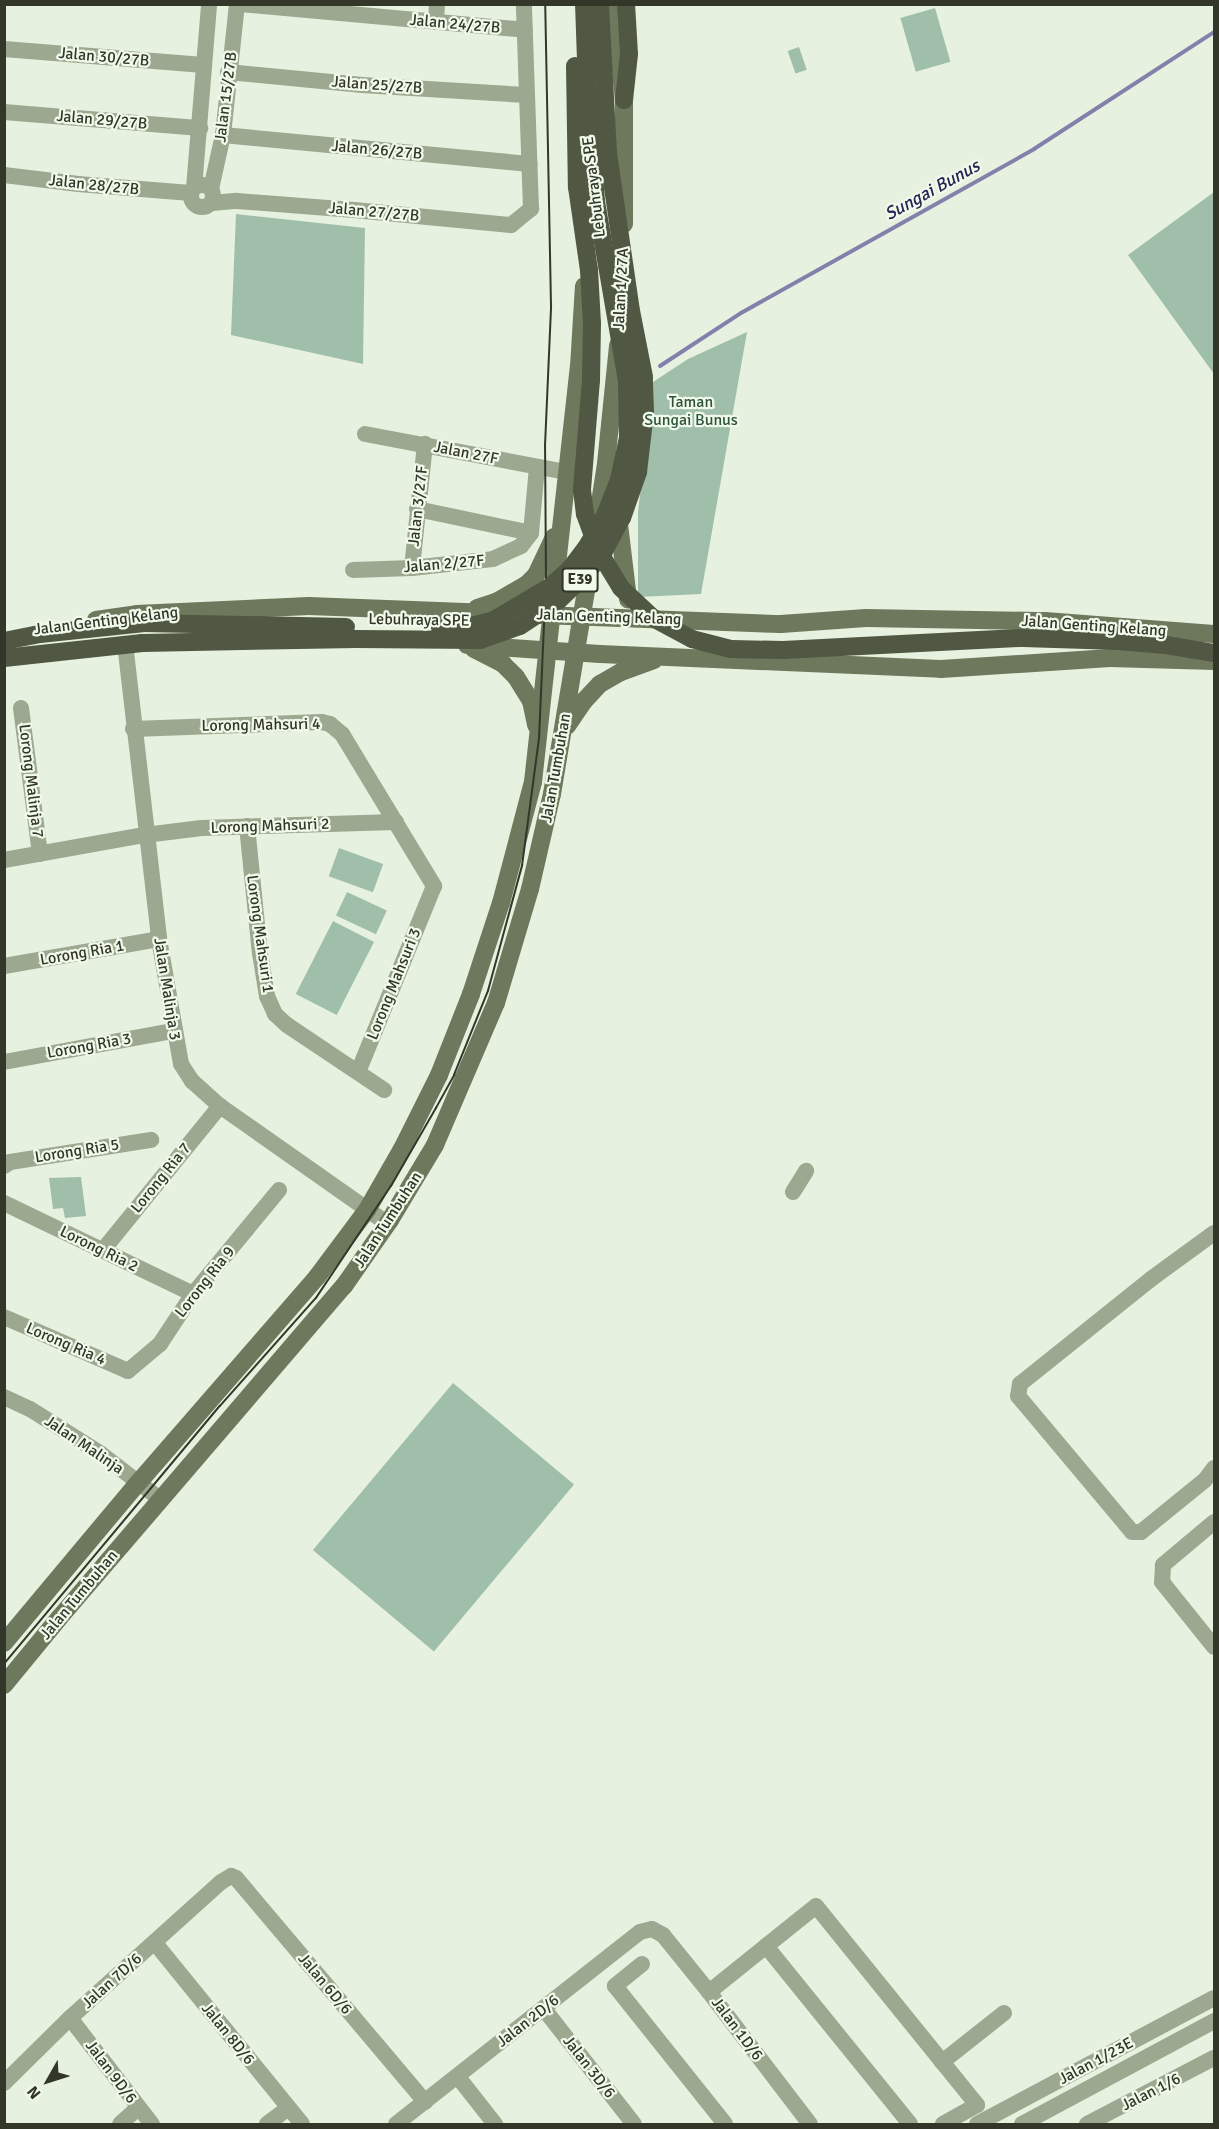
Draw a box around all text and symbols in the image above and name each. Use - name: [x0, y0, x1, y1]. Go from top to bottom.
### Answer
- street label: Jalan 24/27B: [409, 10, 501, 38]
- street label: Jalan 30/27B: [58, 43, 150, 71]
- street label: Jalan 15/27B: [211, 51, 241, 143]
- street label: Jalan 25/27B: [331, 72, 423, 98]
- street label: Jalan 29/27B: [56, 106, 148, 134]
- street label: Lebuhraya SPE: [578, 135, 610, 239]
- street label: Jalan 26/27B: [331, 136, 423, 164]
- water label: Sungai Bunus: [881, 155, 983, 225]
- street label: Jalan 28/27B: [48, 171, 140, 199]
- street label: Jalan 27/27B: [328, 198, 420, 226]
- street label: Jalan 1/27A: [609, 247, 633, 331]
- park label: Taman Sungai Bunus: [644, 392, 738, 430]
- street label: Jalan 27F: [432, 437, 500, 469]
- street label: Jalan 3/27F: [404, 465, 432, 547]
- street label: Jalan 2/27F: [403, 551, 485, 577]
- road number: E39: [560, 568, 600, 592]
- street label: Jalan Genting Kelang: [33, 603, 179, 639]
- street label: Jalan Genting Kelang: [536, 605, 682, 629]
- street label: Lebuhraya SPE: [368, 610, 470, 630]
- street label: Jalan Genting Kelang: [1021, 611, 1167, 641]
- street label: Jalan Tumbuhan: [537, 712, 575, 824]
- street label: Lorong Mahsuri 4: [201, 714, 321, 736]
- street label: Lorong Malinja 7: [15, 723, 47, 839]
- street label: Lorong Mahsuri 2: [210, 814, 330, 838]
- street label: Lorong Mahsuri 1: [242, 874, 278, 994]
- street label: Lorong Mahsuri 3: [363, 925, 425, 1043]
- street label: Lorong Ria 1: [38, 936, 126, 970]
- street label: Jalan Malinja 3: [149, 936, 185, 1042]
- street label: Lorong Ria 3: [45, 1029, 133, 1063]
- street label: Lorong Ria 5: [33, 1135, 121, 1167]
- street label: Lorong Ria 7: [127, 1139, 195, 1217]
- street label: Jalan Tumbuhan: [350, 1168, 426, 1272]
- street label: Lorong Ria 2: [57, 1222, 141, 1276]
- street label: Lorong Ria 9: [171, 1243, 239, 1321]
- street label: Lorong Ria 4: [23, 1319, 109, 1369]
- street label: Jalan Malinja: [41, 1412, 127, 1478]
- street label: Jalan Tumbuhan: [36, 1546, 122, 1644]
- street label: Jalan 7D/6: [78, 1949, 146, 2013]
- street label: Jalan 6D/6: [294, 1950, 356, 2018]
- street label: Jalan 2D/6: [493, 1991, 563, 2051]
- street label: Jalan 1D/6: [707, 1994, 767, 2064]
- street label: Jalan 8D/6: [197, 1999, 259, 2069]
- street label: Jalan 3D/6: [559, 2032, 619, 2102]
- street label: Jalan 1/23E: [1055, 2033, 1137, 2089]
- street label: Jalan 9D/6: [81, 2037, 141, 2107]
- north arrow: [18, 2051, 78, 2111]
- street label: Jalan 1/6: [1118, 2069, 1184, 2115]
- text: N: [23, 2082, 45, 2103]

